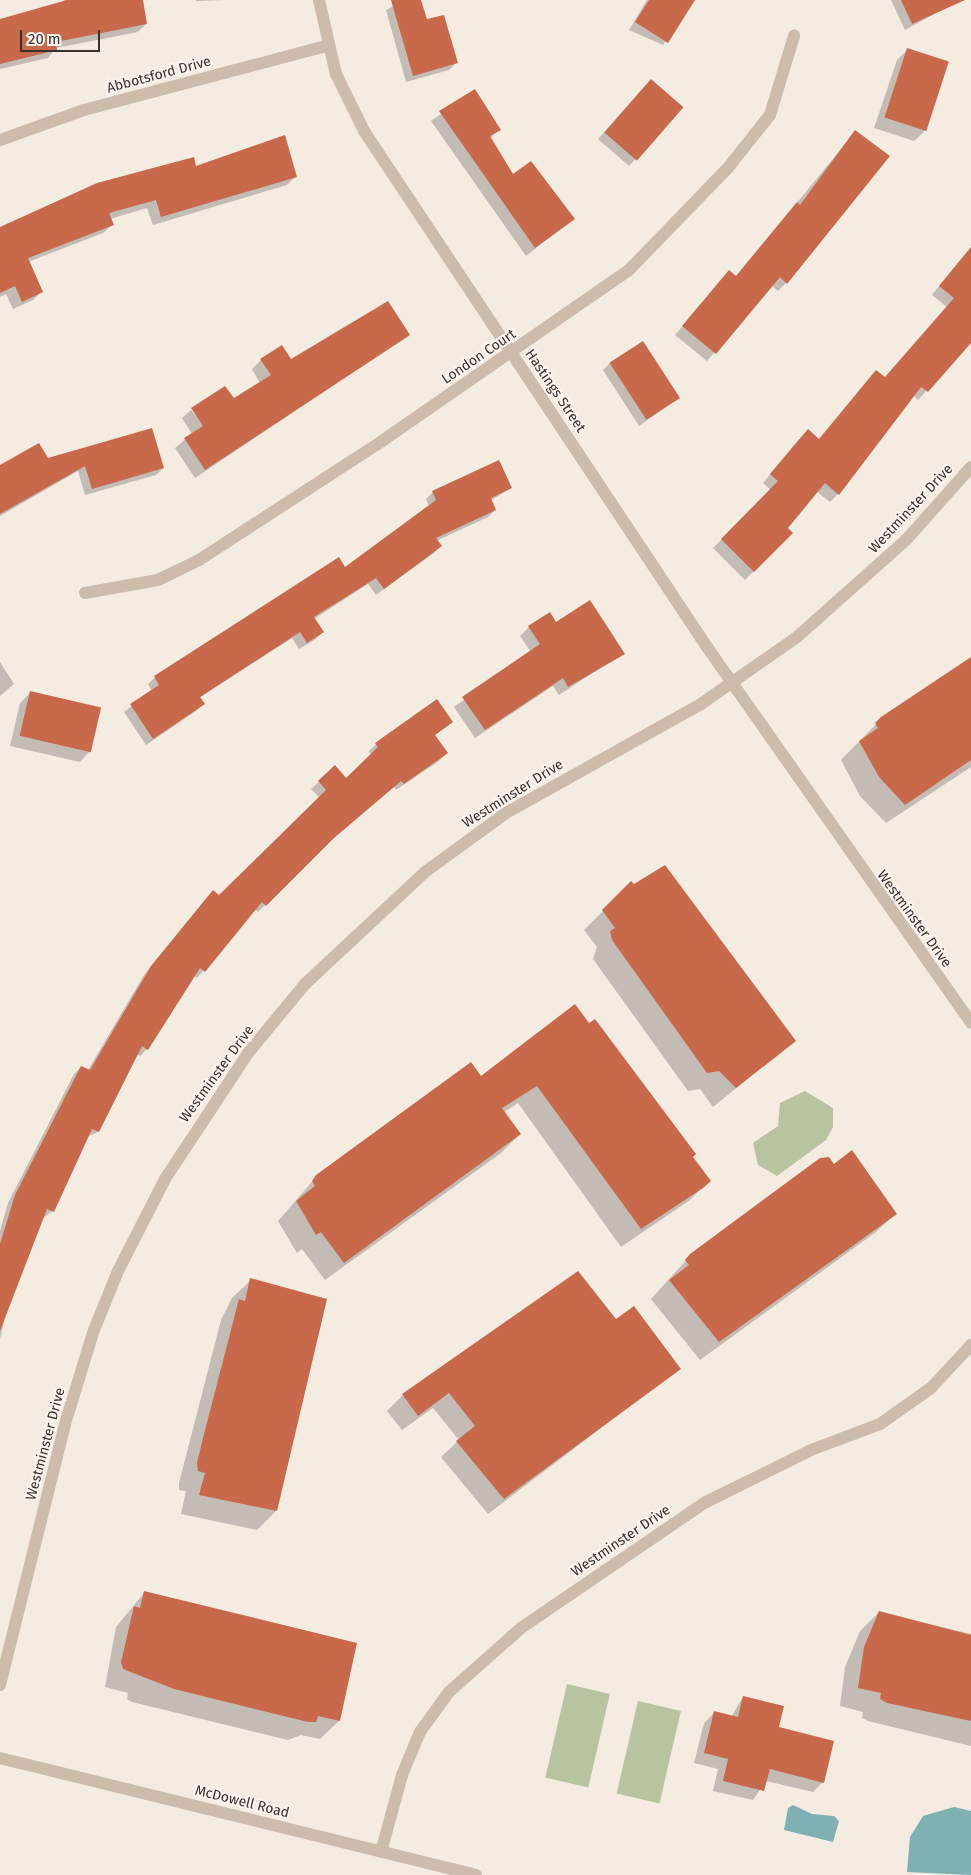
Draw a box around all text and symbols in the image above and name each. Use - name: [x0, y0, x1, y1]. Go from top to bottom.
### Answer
- scale bar: [22, 20, 102, 52]
- text: 20 m: [28, 30, 61, 48]
- street label: Abbotsford Drive: [105, 53, 213, 97]
- street label: London Court: [439, 326, 519, 388]
- street label: Hastings Street: [521, 346, 589, 436]
- street label: Westminster Drive: [865, 461, 957, 557]
- street label: Westminster Drive: [459, 756, 567, 832]
- street label: Westminster Drive: [873, 867, 955, 971]
- street label: Westminster Drive: [176, 1022, 258, 1126]
- street label: Westminster Drive: [23, 1386, 69, 1502]
- street label: Westminster Drive: [568, 1502, 674, 1580]
- street label: McDowell Road: [193, 1782, 291, 1822]

